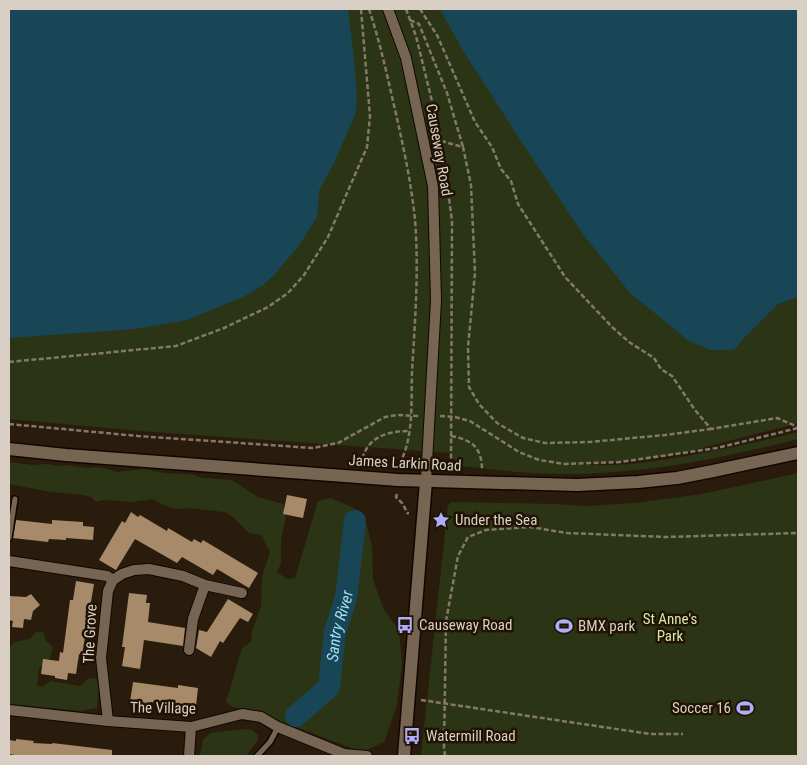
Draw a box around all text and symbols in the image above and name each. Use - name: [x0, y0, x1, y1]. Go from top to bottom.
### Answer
- street label: Causeway Road: [422, 102, 456, 198]
- street label: James Larkin Road: [348, 451, 462, 475]
- place icon: Under the Sea: [431, 510, 451, 530]
- place label: Under the Sea: [455, 511, 537, 529]
- water label: Santry River: [323, 588, 357, 663]
- street label: The Grove: [79, 604, 101, 664]
- park label: St Anne's Park: [643, 610, 697, 645]
- bus stop icon: Causeway Road: [395, 615, 415, 635]
- place label: Causeway Road: [419, 616, 512, 634]
- sports icon: BMX park: [554, 616, 574, 636]
- place label: BMX park: [578, 617, 636, 635]
- street label: The Village: [130, 698, 196, 718]
- sports icon: Soccer 16: [735, 698, 755, 718]
- place label: Soccer 16: [672, 699, 731, 717]
- bus stop icon: Watermill Road: [402, 726, 422, 746]
- place label: Watermill Road: [426, 727, 516, 745]

